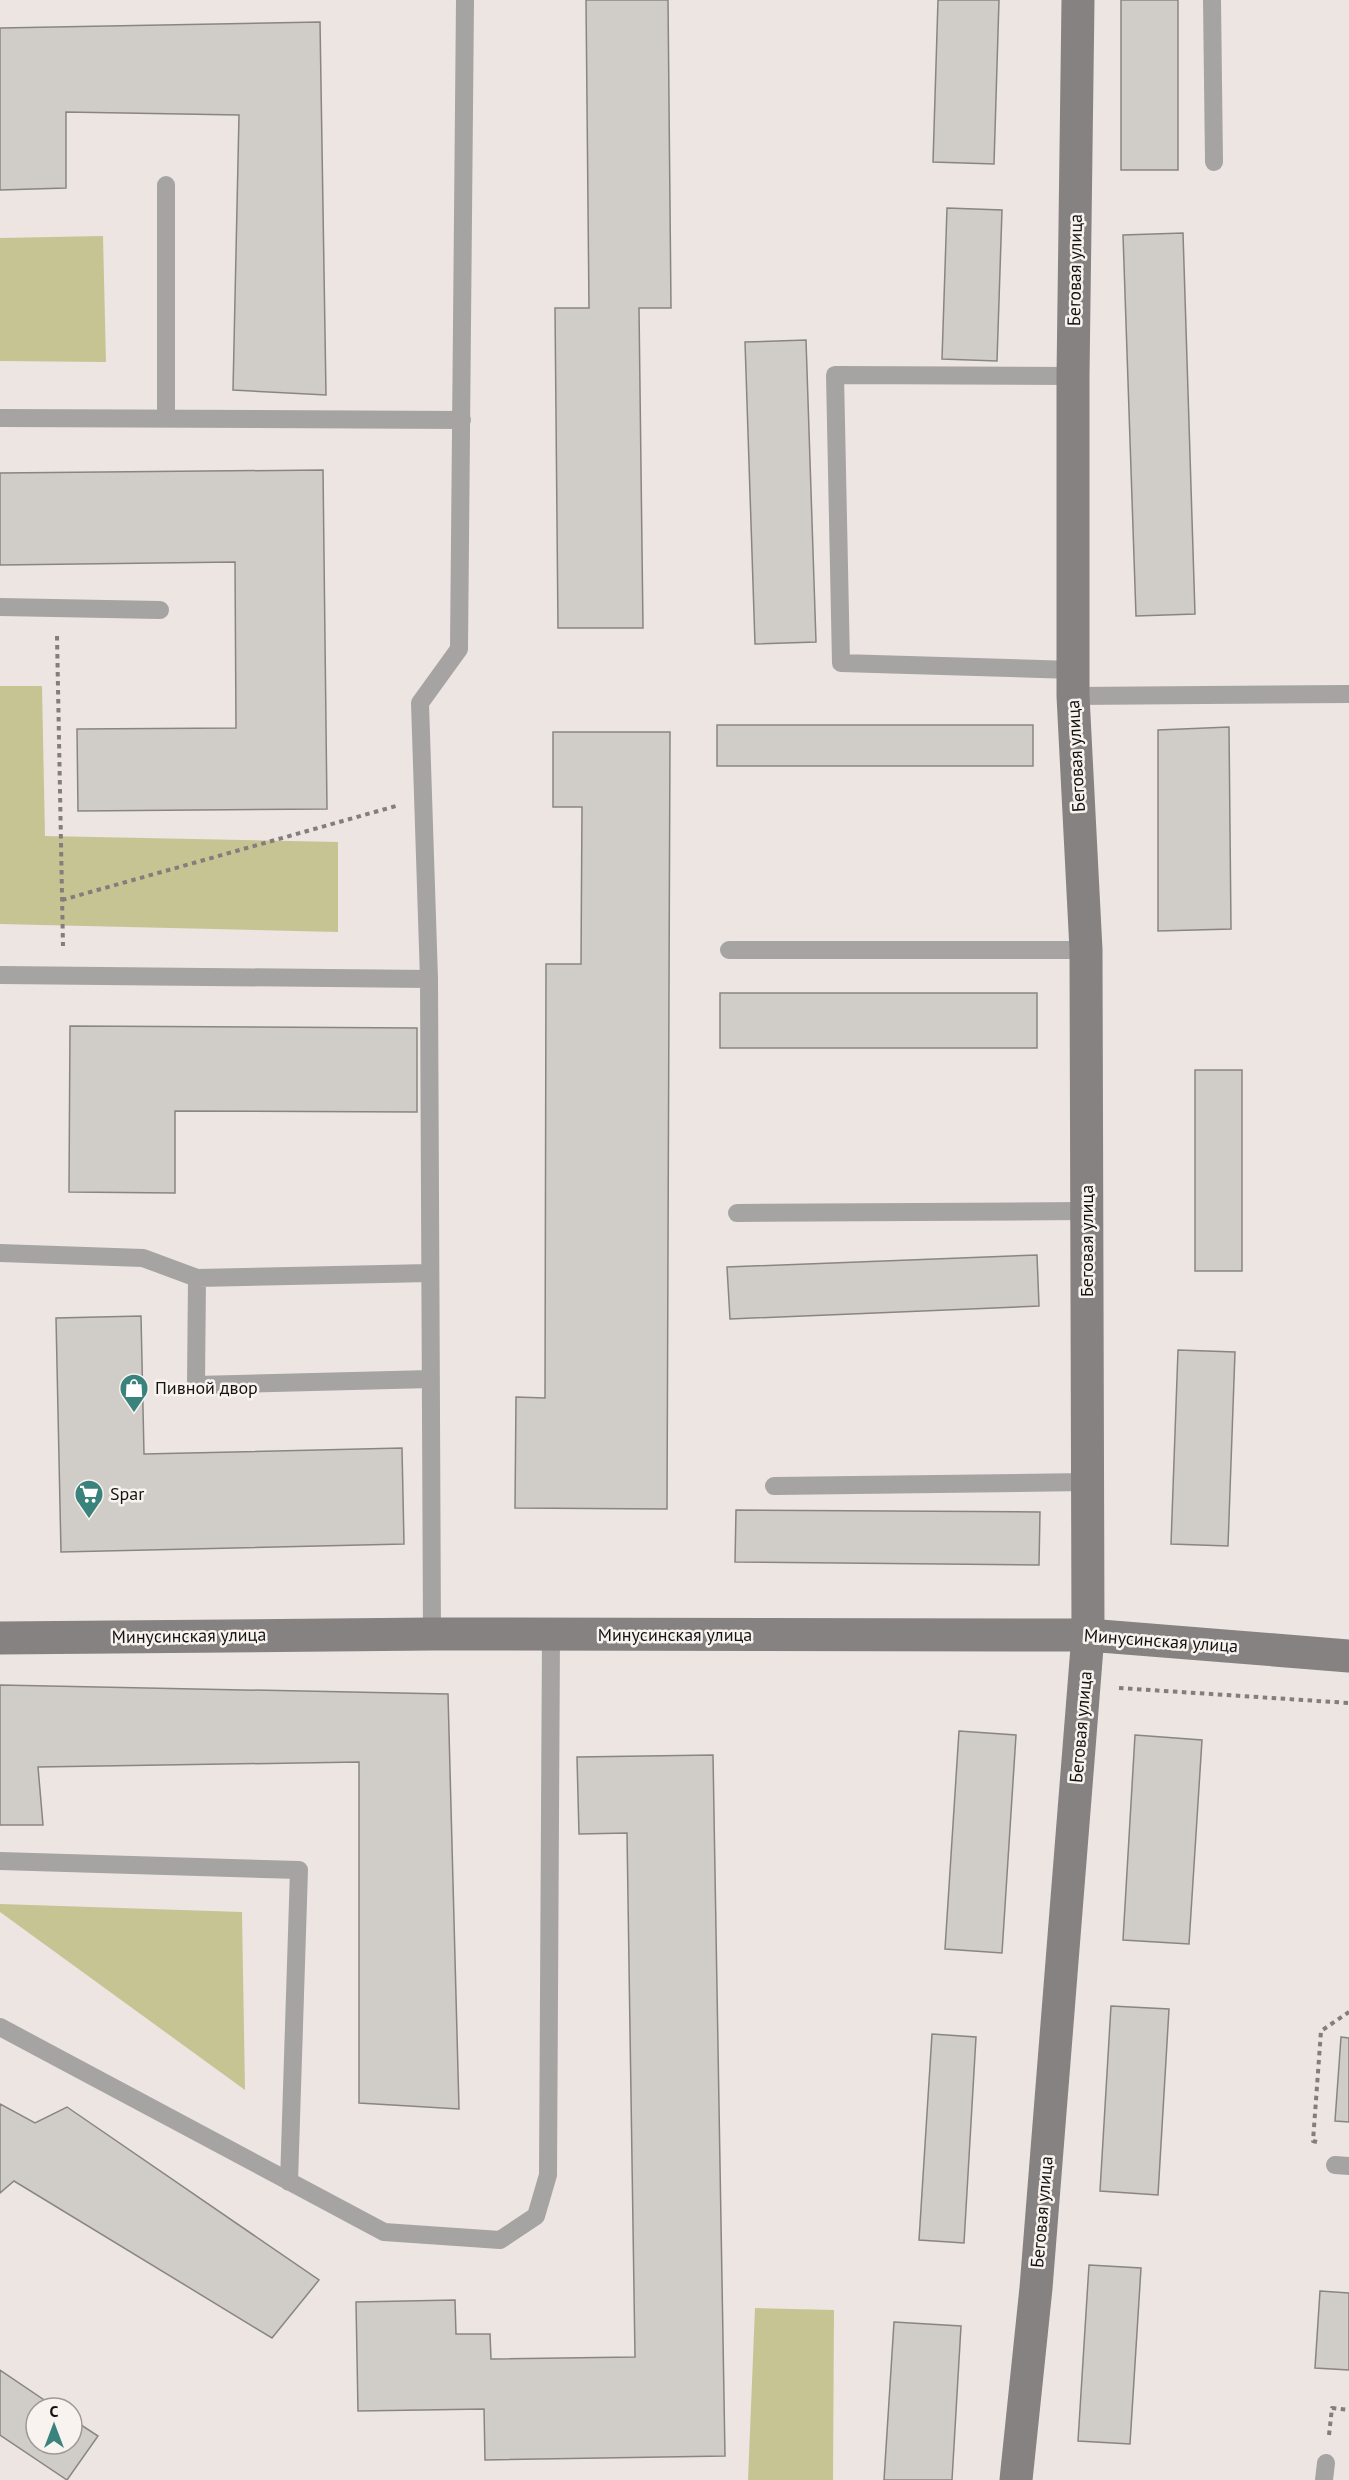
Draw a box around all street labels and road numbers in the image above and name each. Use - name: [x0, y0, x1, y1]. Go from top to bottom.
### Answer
- street label: Беговая улица: [1062, 214, 1087, 326]
- street label: Беговая улица: [1061, 699, 1090, 813]
- street label: Беговая улица: [1075, 1185, 1098, 1297]
- street label: Минусинская улица: [112, 1623, 266, 1648]
- street label: Минусинская улица: [598, 1623, 752, 1646]
- street label: Минусинская улица: [1083, 1624, 1239, 1657]
- street label: Беговая улица: [1064, 1670, 1097, 1784]
- street label: Беговая улица: [1025, 2155, 1058, 2269]

